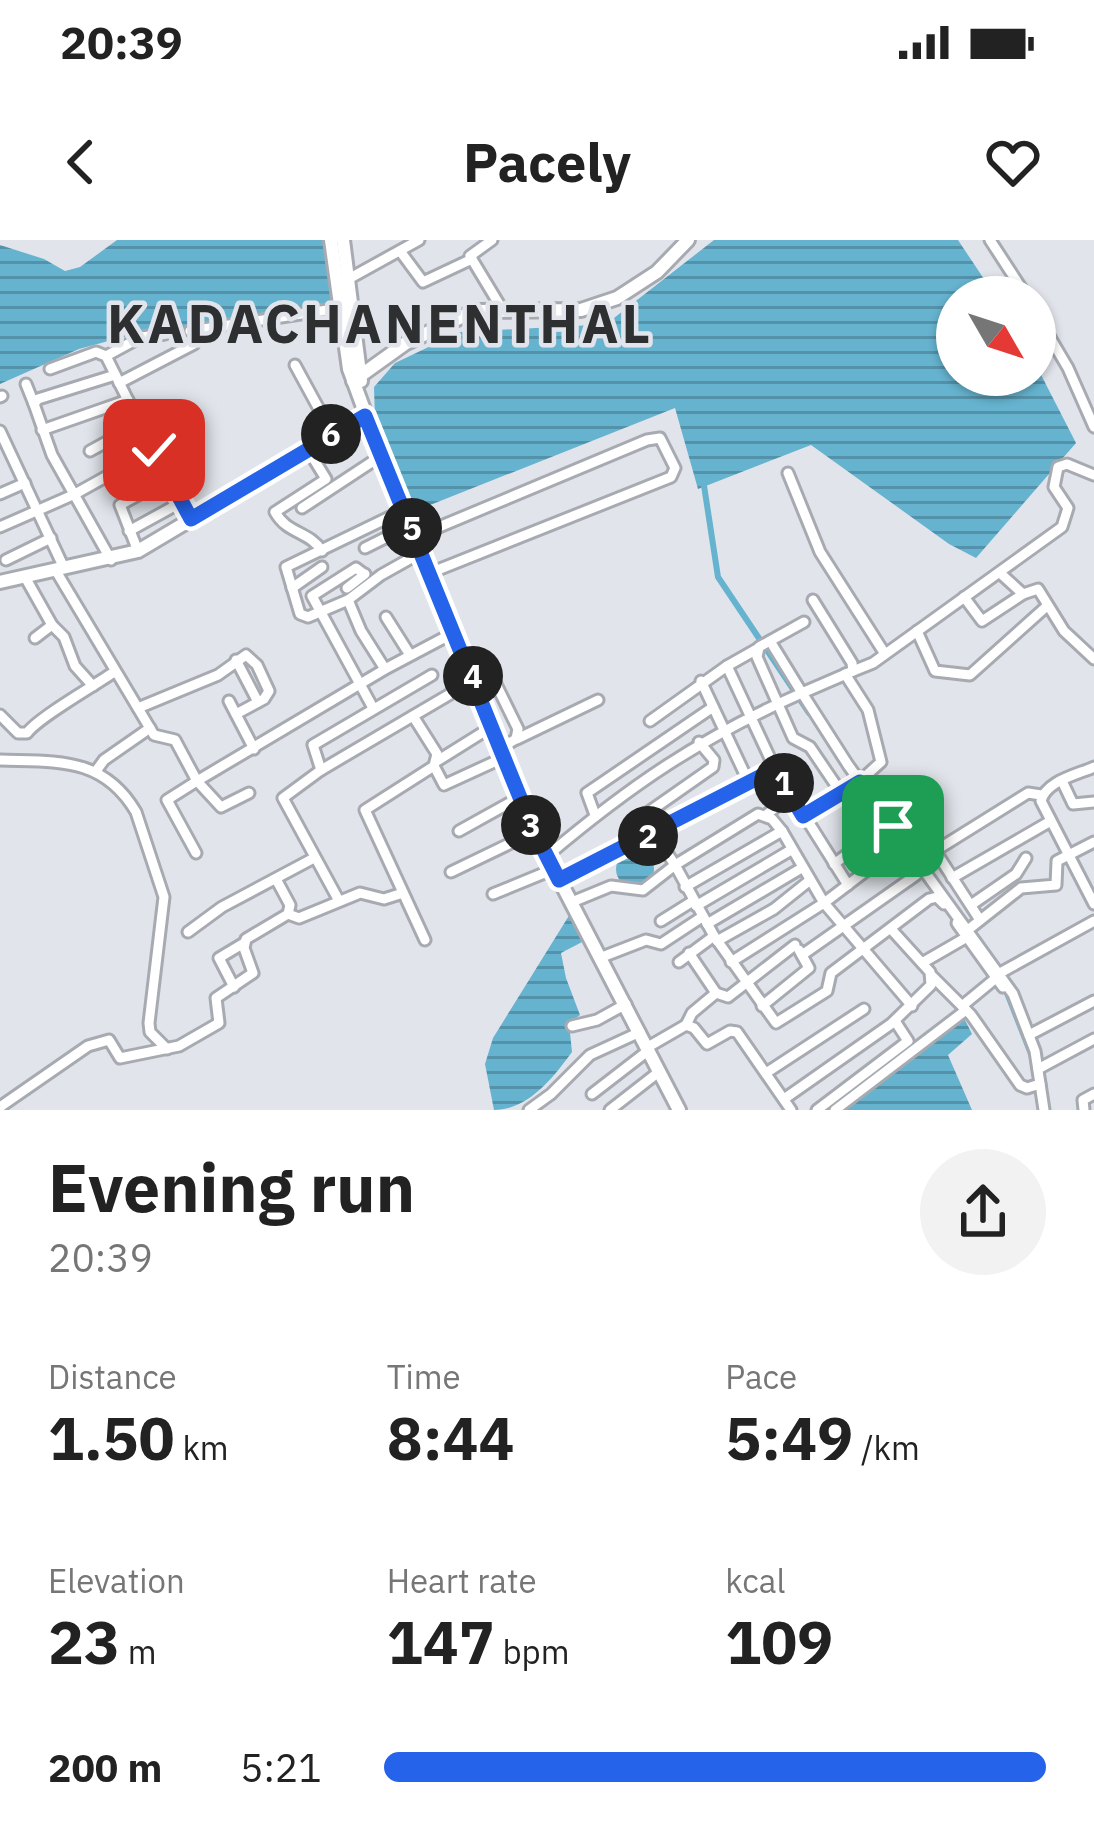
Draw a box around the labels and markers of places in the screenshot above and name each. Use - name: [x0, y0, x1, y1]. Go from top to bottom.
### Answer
- pin: [103, 399, 205, 501]
- pin: 6: [301, 404, 361, 464]
- pin: 5: [382, 498, 442, 558]
- pin: 4: [443, 646, 503, 706]
- pin: 1: [754, 753, 814, 813]
- pin: [842, 775, 944, 877]
- pin: 3: [501, 795, 561, 855]
- pin: 2: [618, 806, 678, 866]

